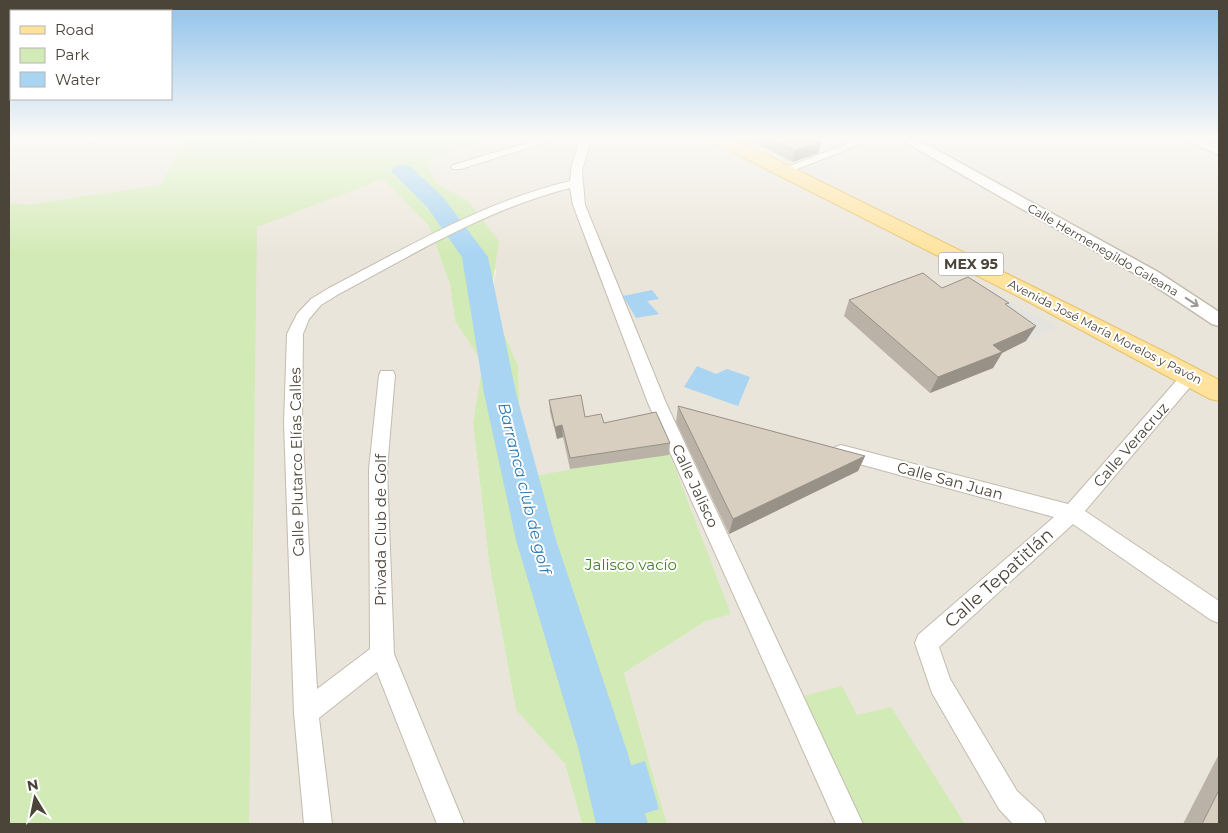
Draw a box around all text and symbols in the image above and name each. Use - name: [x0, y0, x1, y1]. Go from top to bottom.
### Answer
- legend: [10, 10, 172, 100]
- text: Road: [55, 20, 94, 39]
- text: Park: [55, 45, 89, 64]
- text: Water: [55, 70, 101, 89]
- street label: Calle Hermenegildo Galeana: [1025, 200, 1181, 299]
- road number: MEX 95: [938, 252, 1004, 276]
- street label: Avenida José María Morelos y Pavón: [1006, 276, 1205, 387]
- one-way arrow: [1185, 297, 1199, 307]
- street label: Calle Plutarco Elías Calles: [285, 367, 308, 557]
- street label: Calle Veracruz: [1089, 398, 1173, 491]
- water label: Barranca club de golf: [494, 401, 556, 578]
- street label: Calle Jalisco: [668, 441, 723, 531]
- street label: Privada Club de Golf: [371, 453, 390, 606]
- street label: Calle San Juan: [895, 457, 1005, 504]
- street label: Calle Tepatitlán: [940, 524, 1058, 632]
- park label: Jalisco vacío: [584, 555, 677, 574]
- north arrow: [10, 773, 60, 823]
- text: N: [26, 775, 40, 795]

